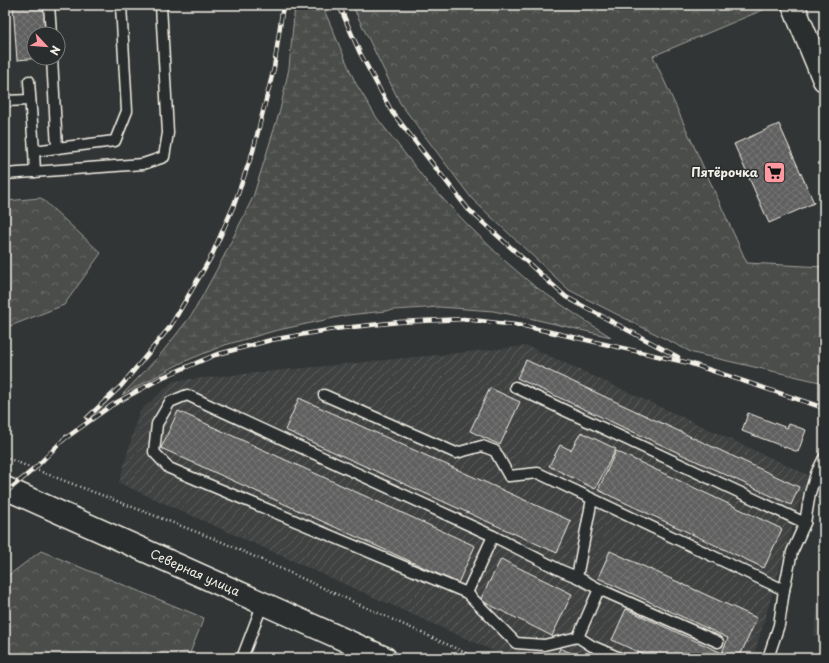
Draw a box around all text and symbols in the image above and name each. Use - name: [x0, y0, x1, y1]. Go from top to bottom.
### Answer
- north arrow: [26, 26, 66, 66]
- text: N: [46, 43, 65, 59]
- supermarket icon: Пятёрочка: [761, 160, 787, 186]
- place label: Пятёрочка: [691, 163, 759, 181]
- street label: Северная улица: [148, 544, 243, 600]

